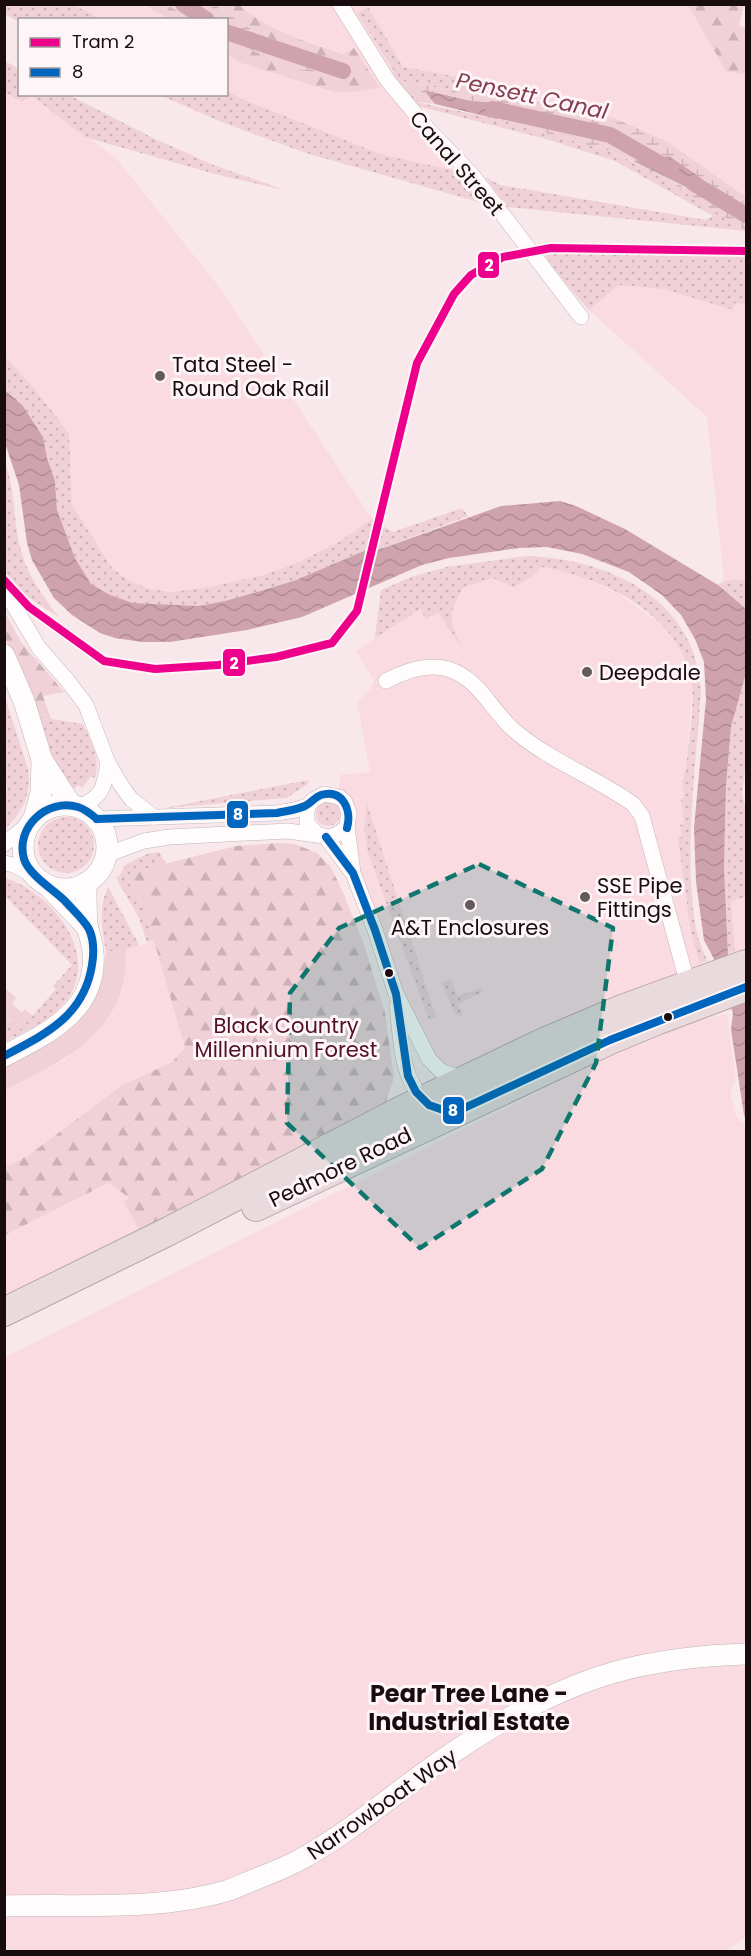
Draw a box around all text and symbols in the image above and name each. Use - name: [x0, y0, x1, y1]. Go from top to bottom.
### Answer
- legend: [18, 18, 228, 96]
- text: Tram 2: [72, 29, 134, 54]
- text: 8: [72, 59, 83, 84]
- water label: Pensett Canal: [453, 65, 611, 127]
- street label: Canal Street: [403, 104, 511, 222]
- line badge: 2: [477, 251, 500, 279]
- text: 2: [484, 254, 494, 277]
- place label: Tata Steel - Round Oak Rail: [172, 350, 329, 403]
- marker: Tata Steel - Round Oak Rail: [153, 369, 167, 383]
- line badge: 2: [222, 648, 246, 677]
- text: 2: [229, 652, 239, 675]
- place label: Deepdale: [599, 658, 701, 687]
- marker: Deepdale: [580, 665, 594, 679]
- line badge: 8: [226, 800, 249, 829]
- text: 8: [233, 803, 243, 826]
- place label: SSE Pipe Fittings: [597, 871, 683, 924]
- marker: SSE Pipe Fittings: [578, 890, 592, 904]
- marker: A&T Enclosures: [463, 898, 477, 912]
- place label: A&T Enclosures: [391, 913, 549, 942]
- unlabelled marker: [383, 967, 395, 979]
- park label: Black Country Millennium Forest: [195, 1011, 377, 1064]
- unlabelled marker: [662, 1011, 674, 1023]
- line badge: 8: [442, 1096, 465, 1125]
- text: 8: [448, 1099, 458, 1122]
- street label: Pedmore Road: [264, 1120, 416, 1214]
- district label: Pear Tree Lane - Industrial Estate: [368, 1677, 570, 1738]
- street label: Narrowboat Way: [301, 1741, 463, 1867]

